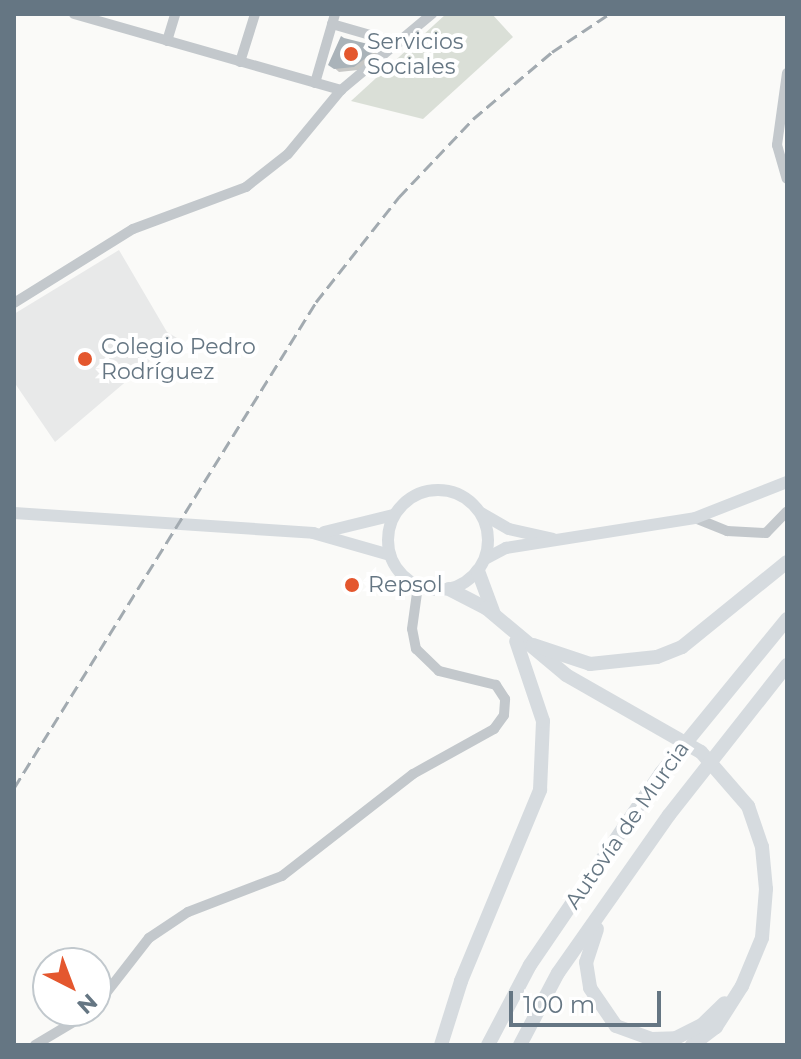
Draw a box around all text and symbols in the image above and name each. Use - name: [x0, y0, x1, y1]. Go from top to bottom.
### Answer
- place label: Servicios Sociales: [367, 28, 463, 80]
- marker: Servicios Sociales: [342, 45, 360, 63]
- place label: Colegio Pedro Rodríguez: [101, 333, 256, 384]
- marker: Colegio Pedro Rodríguez: [76, 350, 94, 368]
- place label: Repsol: [368, 572, 443, 598]
- marker: Repsol: [343, 576, 361, 594]
- street label: Autovía de Murcia: [559, 736, 695, 914]
- north arrow: [32, 947, 112, 1027]
- scale bar: [513, 975, 665, 1025]
- text: N: [71, 988, 103, 1020]
- text: 100 m: [523, 990, 595, 1019]

